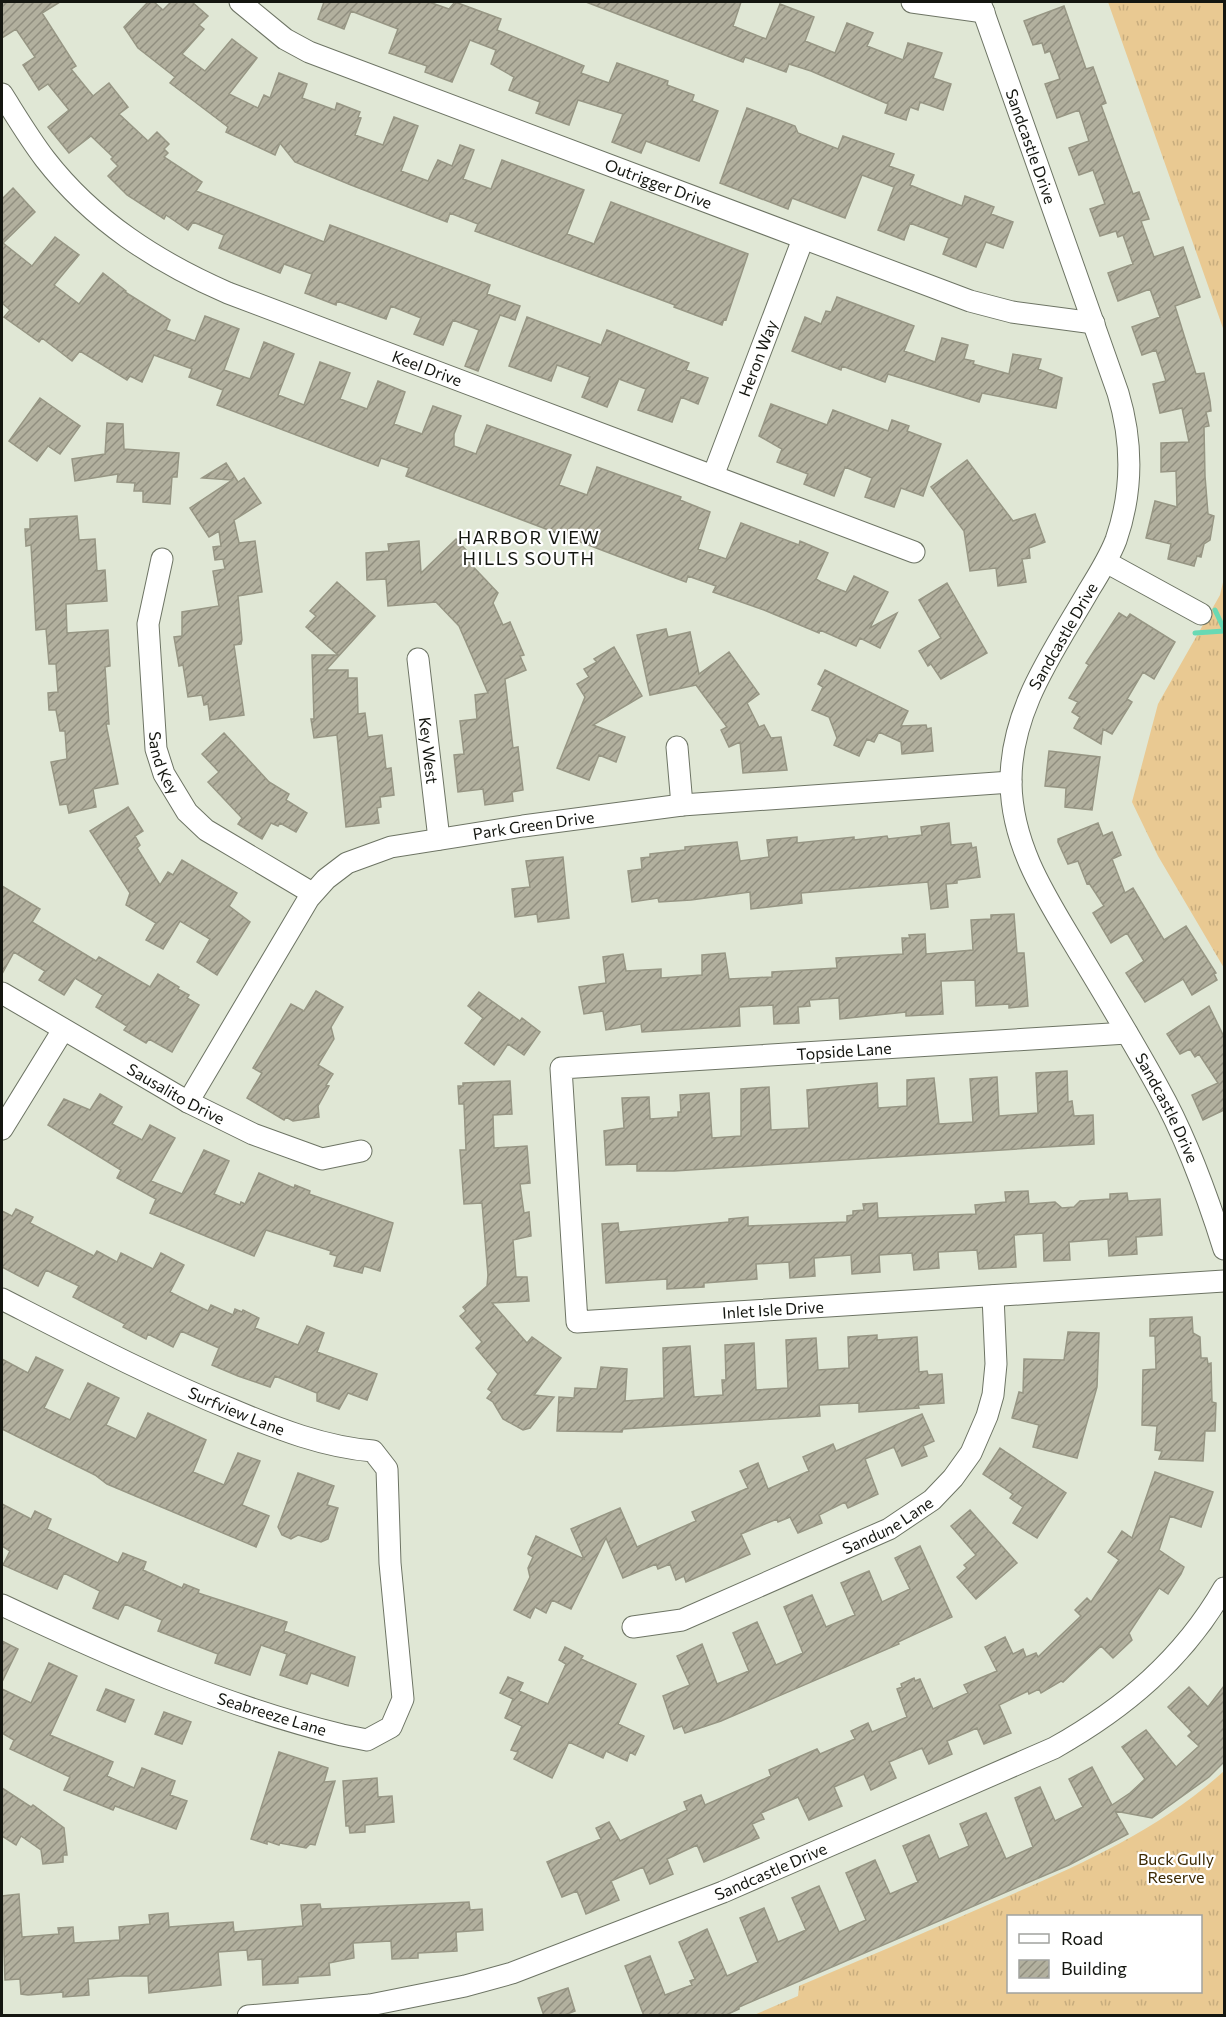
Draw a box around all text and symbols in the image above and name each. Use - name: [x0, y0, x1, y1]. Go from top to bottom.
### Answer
- street label: Sandcastle Drive: [1002, 86, 1060, 206]
- street label: Outrigger Drive: [602, 154, 715, 212]
- street label: Heron Way: [734, 317, 780, 399]
- street label: Keel Drive: [390, 346, 465, 389]
- district label: HARBOR VIEW HILLS SOUTH: [458, 526, 600, 569]
- street label: Sandcastle Drive: [1024, 579, 1101, 693]
- street label: Key West: [416, 716, 443, 785]
- street label: Sand Key: [146, 731, 184, 797]
- street label: Park Green Drive: [471, 807, 595, 843]
- street label: Topside Lane: [796, 1038, 892, 1063]
- street label: Sandcastle Drive: [1132, 1049, 1203, 1166]
- street label: Sausalito Drive: [124, 1059, 228, 1128]
- street label: Inlet Isle Drive: [722, 1296, 824, 1322]
- street label: Surfview Lane: [185, 1382, 288, 1439]
- street label: Sandune Lane: [839, 1492, 936, 1557]
- street label: Seabreeze Lane: [215, 1688, 329, 1739]
- street label: Sandcastle Drive: [712, 1838, 829, 1903]
- park label: Buck Gully Reserve: [1138, 1849, 1214, 1886]
- legend: [1007, 1915, 1202, 1993]
- text: Road: [1061, 1927, 1103, 1949]
- text: Building: [1061, 1957, 1127, 1979]

